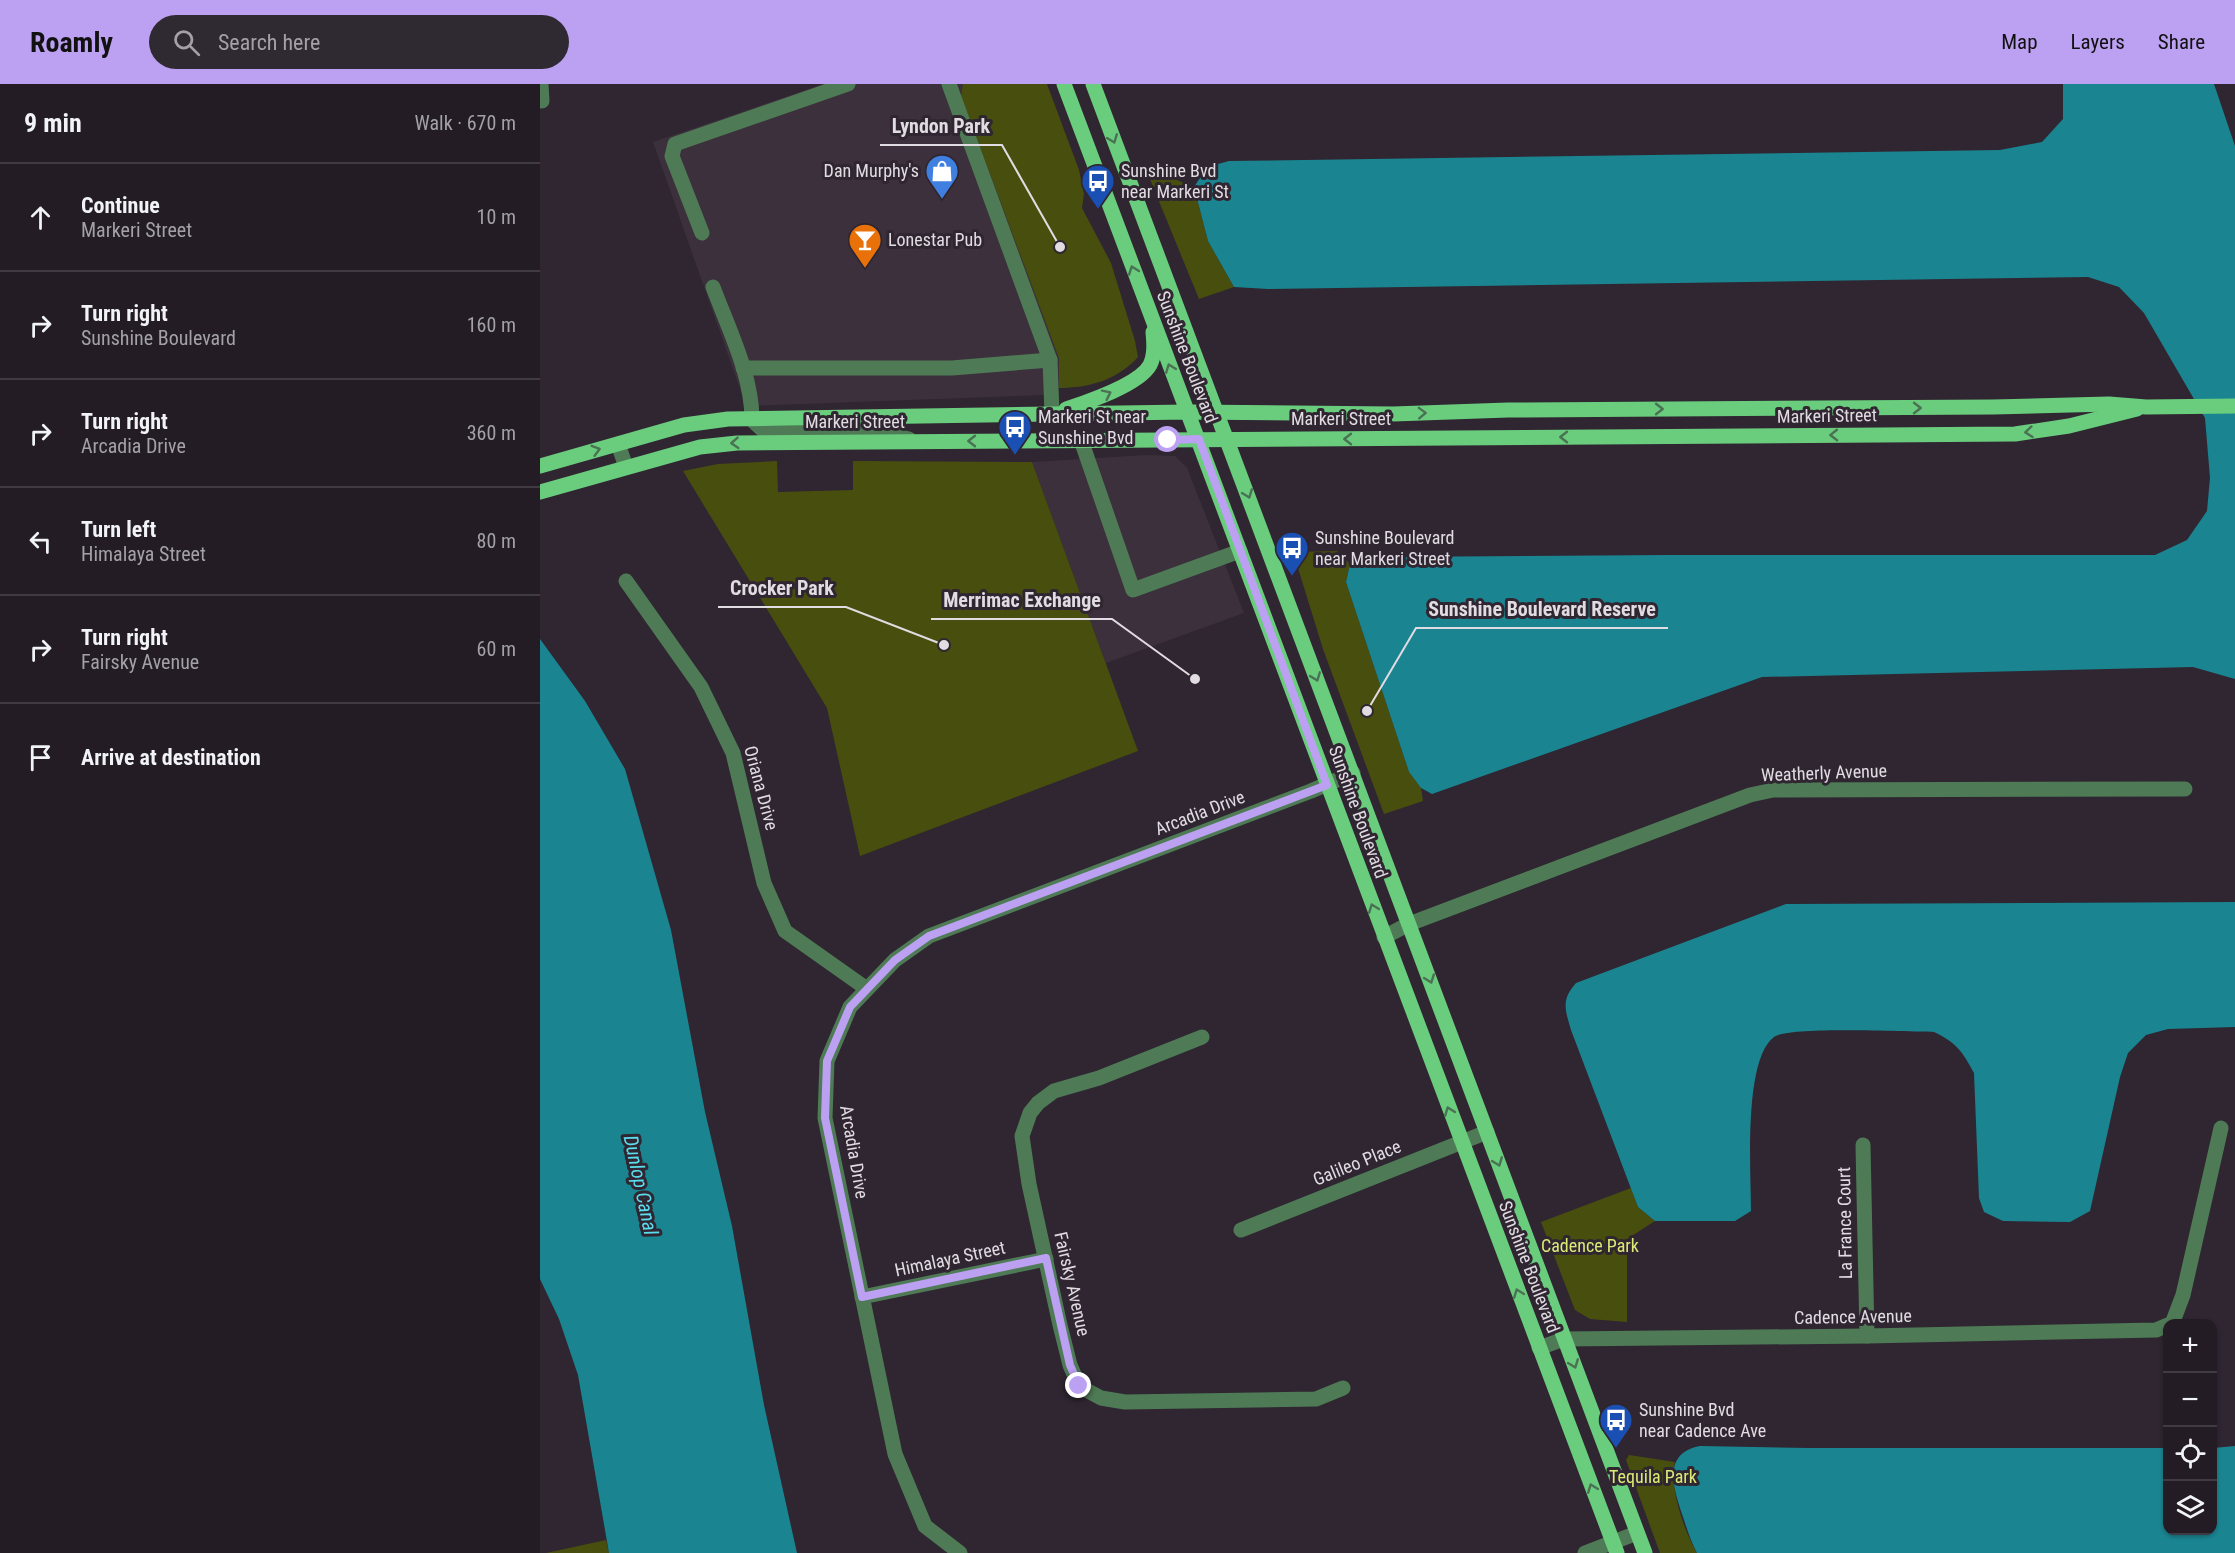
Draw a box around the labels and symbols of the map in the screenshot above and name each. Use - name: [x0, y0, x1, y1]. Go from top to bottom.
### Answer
- callout: Lyndon Park: [880, 107, 1002, 145]
- text: Lyndon Park: [892, 114, 991, 138]
- one-way arrow: [1106, 133, 1119, 144]
- shop icon: Dan Murphy's: [924, 153, 960, 200]
- place label: Dan Murphy's: [824, 160, 919, 181]
- place label: Sunshine Bvd near Markeri St: [1121, 160, 1229, 202]
- bus stop icon: Sunshine Bvd near Markeri St: [1080, 163, 1116, 210]
- bar icon: Lonestar Pub: [847, 222, 883, 269]
- place label: Lonestar Pub: [888, 229, 982, 250]
- one-way arrow: [1127, 265, 1140, 276]
- street label: Sunshine Boulevard: [1153, 288, 1222, 426]
- one-way arrow: [1165, 363, 1177, 374]
- one-way arrow: [1101, 389, 1112, 401]
- one-way arrow: [1913, 402, 1922, 414]
- one-way arrow: [1655, 403, 1664, 415]
- street label: Markeri Street: [1777, 404, 1877, 427]
- place label: Markeri St near Sunshine Bvd: [1038, 406, 1146, 448]
- one-way arrow: [1418, 407, 1427, 420]
- street label: Markeri Street: [1291, 408, 1391, 429]
- bus stop icon: Markeri St near Sunshine Bvd: [997, 409, 1033, 456]
- street label: Markeri Street: [805, 411, 905, 432]
- route start: [1154, 426, 1180, 452]
- one-way arrow: [2025, 426, 2034, 438]
- one-way arrow: [1830, 429, 1839, 441]
- one-way arrow: [1560, 431, 1569, 443]
- one-way arrow: [1344, 433, 1353, 445]
- one-way arrow: [968, 435, 977, 447]
- one-way arrow: [731, 436, 740, 449]
- one-way arrow: [590, 445, 601, 457]
- one-way arrow: [1241, 488, 1253, 499]
- place label: Sunshine Boulevard near Markeri Street: [1315, 527, 1455, 569]
- bus stop icon: Sunshine Boulevard near Markeri Street: [1274, 530, 1310, 577]
- callout: Crocker Park: [718, 569, 846, 607]
- text: Crocker Park: [730, 576, 834, 600]
- callout: Merrimac Exchange: [931, 581, 1112, 619]
- text: Merrimac Exchange: [943, 588, 1101, 612]
- callout: Sunshine Boulevard Reserve: [1416, 590, 1668, 628]
- text: Sunshine Boulevard Reserve: [1428, 597, 1656, 621]
- one-way arrow: [1309, 671, 1322, 681]
- street label: Oriana Drive: [740, 743, 783, 832]
- street label: Sunshine Boulevard: [1325, 743, 1392, 881]
- street label: Weatherly Avenue: [1761, 760, 1887, 785]
- street label: Arcadia Drive: [1152, 786, 1248, 839]
- one-way arrow: [1368, 904, 1380, 915]
- one-way arrow: [1422, 973, 1435, 984]
- street label: Arcadia Drive: [836, 1104, 873, 1200]
- one-way arrow: [1444, 1106, 1456, 1117]
- water label: Dunlop Canal: [619, 1133, 663, 1238]
- street label: Galileo Place: [1310, 1135, 1404, 1190]
- one-way arrow: [1491, 1156, 1503, 1167]
- street label: La France Court: [1833, 1167, 1856, 1279]
- street label: Sunshine Boulevard: [1495, 1198, 1564, 1336]
- street label: Fairsky Avenue: [1050, 1230, 1095, 1338]
- park label: Cadence Park: [1541, 1235, 1639, 1256]
- street label: Himalaya Street: [893, 1237, 1007, 1280]
- one-way arrow: [1513, 1288, 1525, 1299]
- street label: Cadence Avenue: [1794, 1305, 1912, 1328]
- one-way arrow: [1567, 1358, 1579, 1369]
- route end: [1065, 1372, 1091, 1398]
- place label: Sunshine Bvd near Cadence Ave: [1639, 1399, 1766, 1441]
- bus stop icon: Sunshine Bvd near Cadence Ave: [1598, 1402, 1634, 1449]
- park label: Tequila Park: [1609, 1466, 1697, 1487]
- one-way arrow: [1587, 1483, 1600, 1494]

